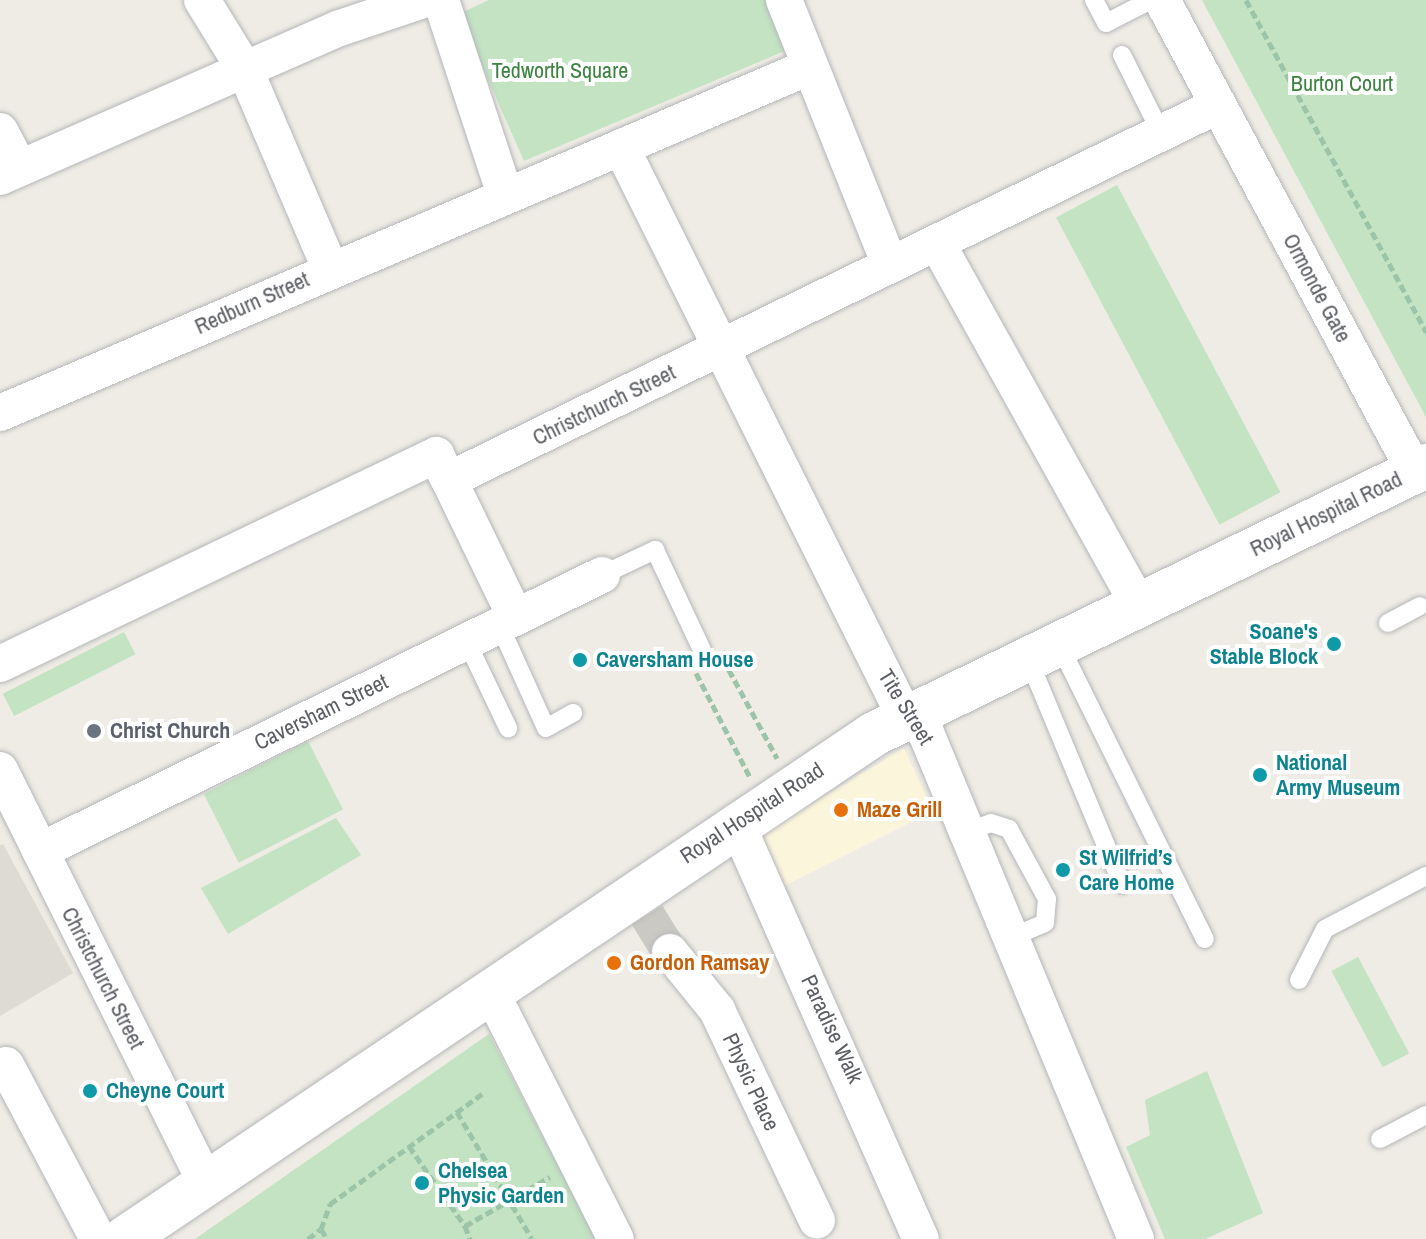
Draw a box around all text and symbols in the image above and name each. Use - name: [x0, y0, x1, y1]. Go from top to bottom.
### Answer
- park label: Tedworth Square: [492, 58, 628, 84]
- park label: Burton Court: [1291, 71, 1393, 97]
- street label: Ormonde Gate: [1277, 229, 1357, 347]
- street label: Redburn Street: [191, 266, 313, 340]
- street label: Christchurch Street: [528, 359, 680, 451]
- street label: Royal Hospital Road: [1246, 466, 1406, 562]
- place label: Soane's Stable Block: [1210, 618, 1318, 670]
- marker: Soane's Stable Block: [1325, 635, 1343, 653]
- place label: Caversham House: [596, 647, 753, 673]
- marker: Caversham House: [571, 651, 589, 669]
- street label: Tite Street: [873, 664, 939, 750]
- street label: Caversham Street: [250, 668, 392, 756]
- place label: Christ Church: [110, 718, 230, 744]
- marker: Christ Church: [85, 722, 103, 740]
- place label: National Army Museum: [1276, 749, 1400, 800]
- street label: Royal Hospital Road: [675, 757, 829, 869]
- marker: National Army Museum: [1251, 766, 1269, 784]
- place label: Maze Grill: [857, 797, 942, 823]
- marker: Maze Grill: [832, 801, 850, 819]
- place label: St Wilfrid’s Care Home: [1079, 844, 1174, 896]
- marker: St Wilfrid’s Care Home: [1054, 861, 1072, 879]
- street label: Christchurch Street: [56, 903, 150, 1053]
- place label: Gordon Ramsay: [630, 950, 769, 976]
- marker: Gordon Ramsay: [605, 954, 623, 972]
- street label: Paradise Walk: [795, 971, 869, 1087]
- street label: Physic Place: [717, 1029, 785, 1135]
- place label: Cheyne Court: [106, 1078, 224, 1104]
- marker: Cheyne Court: [81, 1082, 99, 1100]
- place label: Chelsea Physic Garden: [438, 1157, 564, 1208]
- marker: Chelsea Physic Garden: [413, 1174, 431, 1192]

